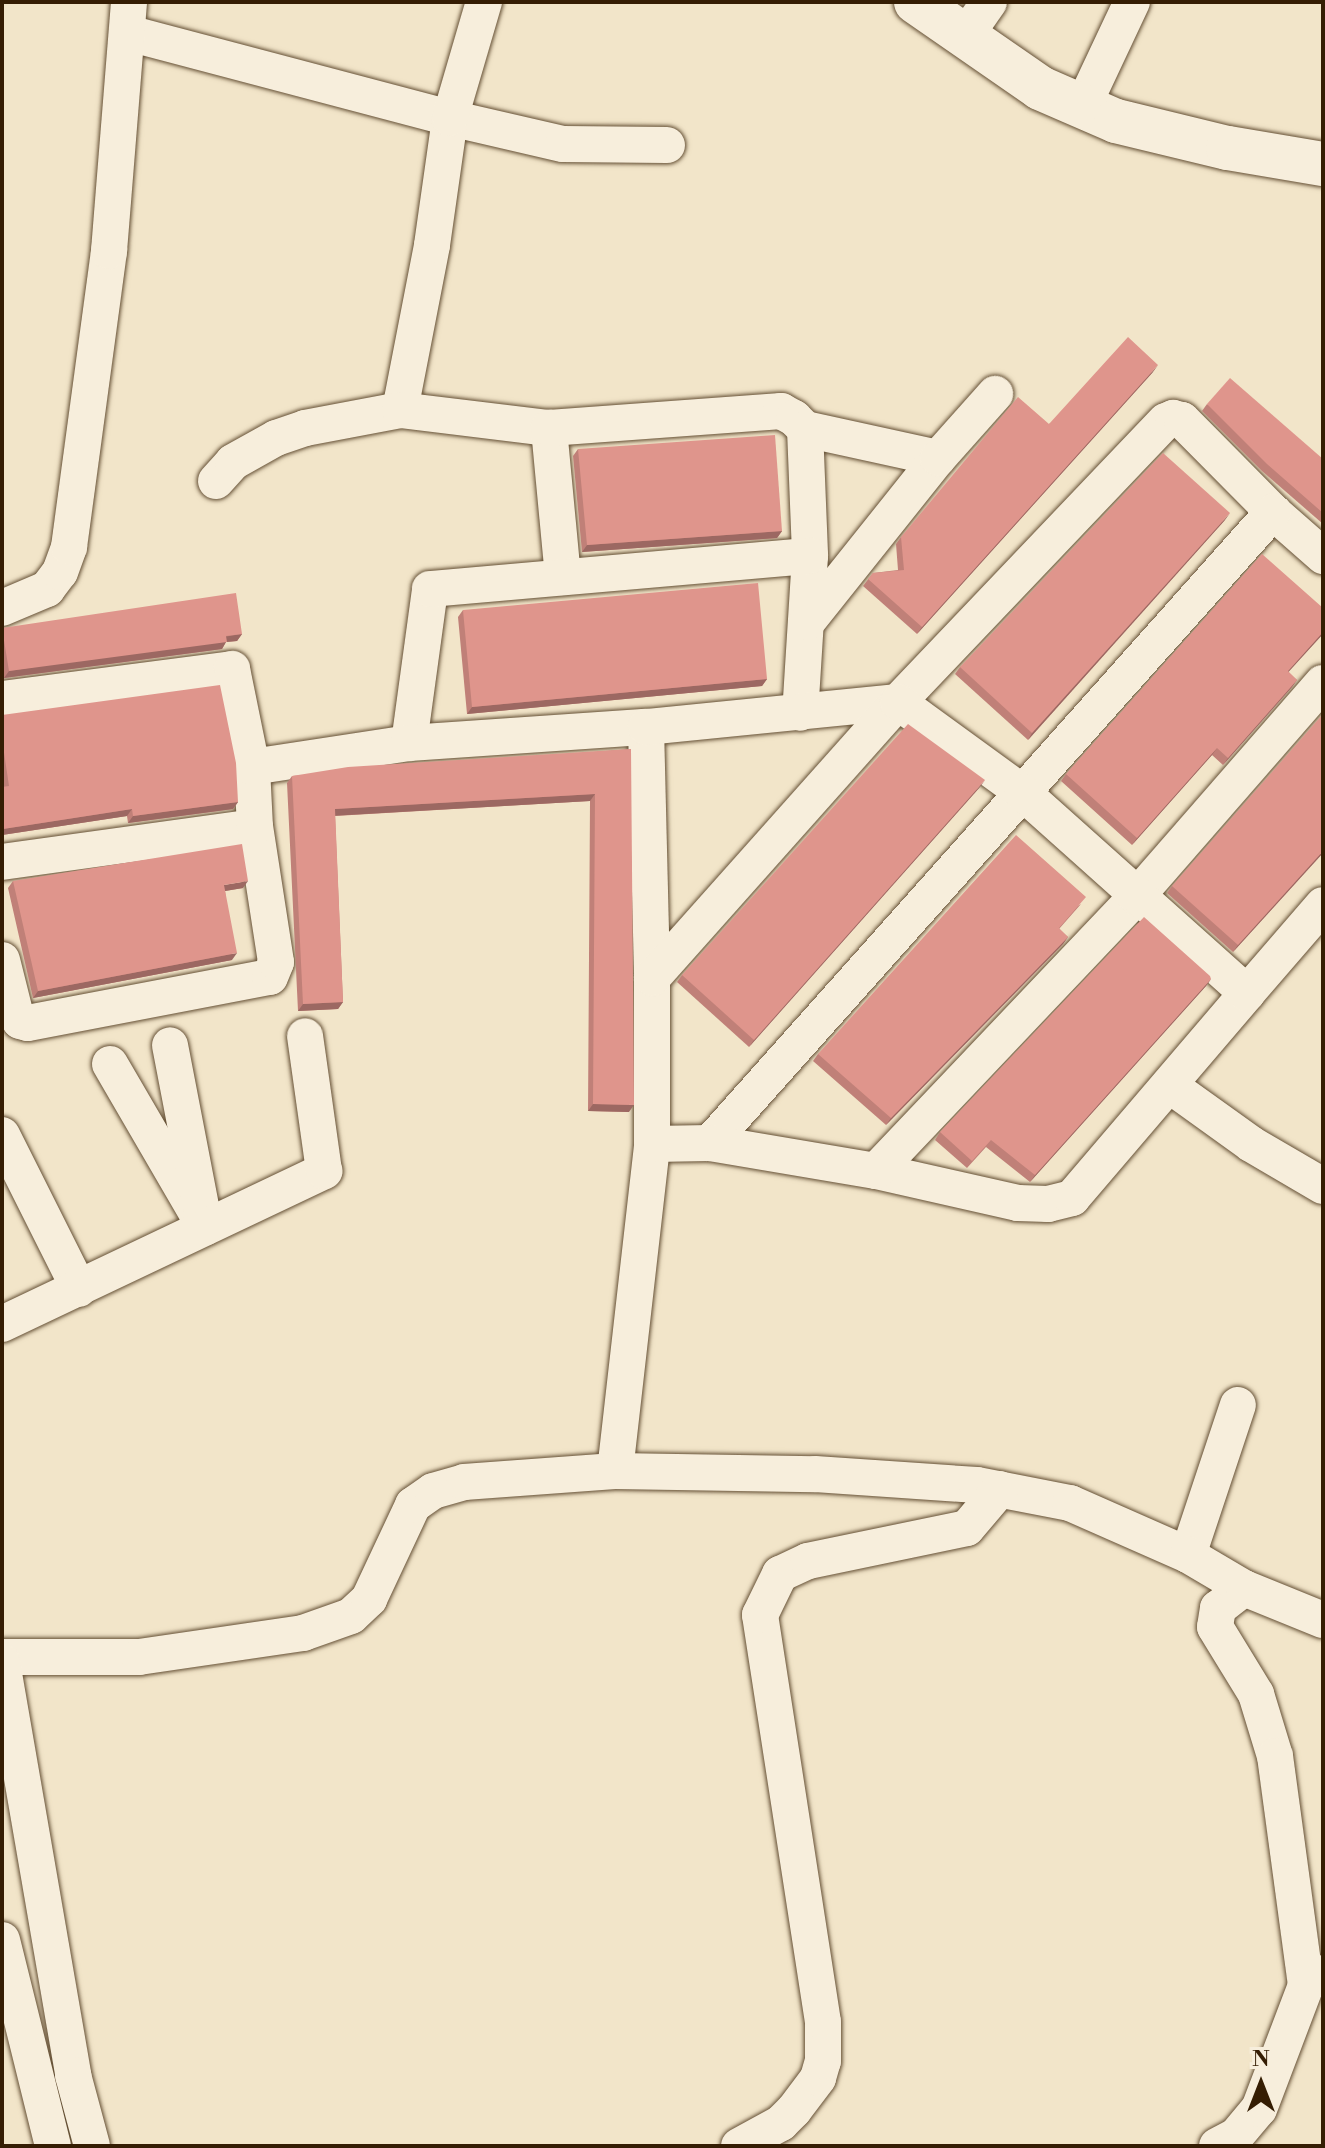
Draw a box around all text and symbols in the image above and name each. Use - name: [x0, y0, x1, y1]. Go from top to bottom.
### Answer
- north arrow: [1221, 2044, 1301, 2124]
- text: N: [1252, 2046, 1270, 2073]

